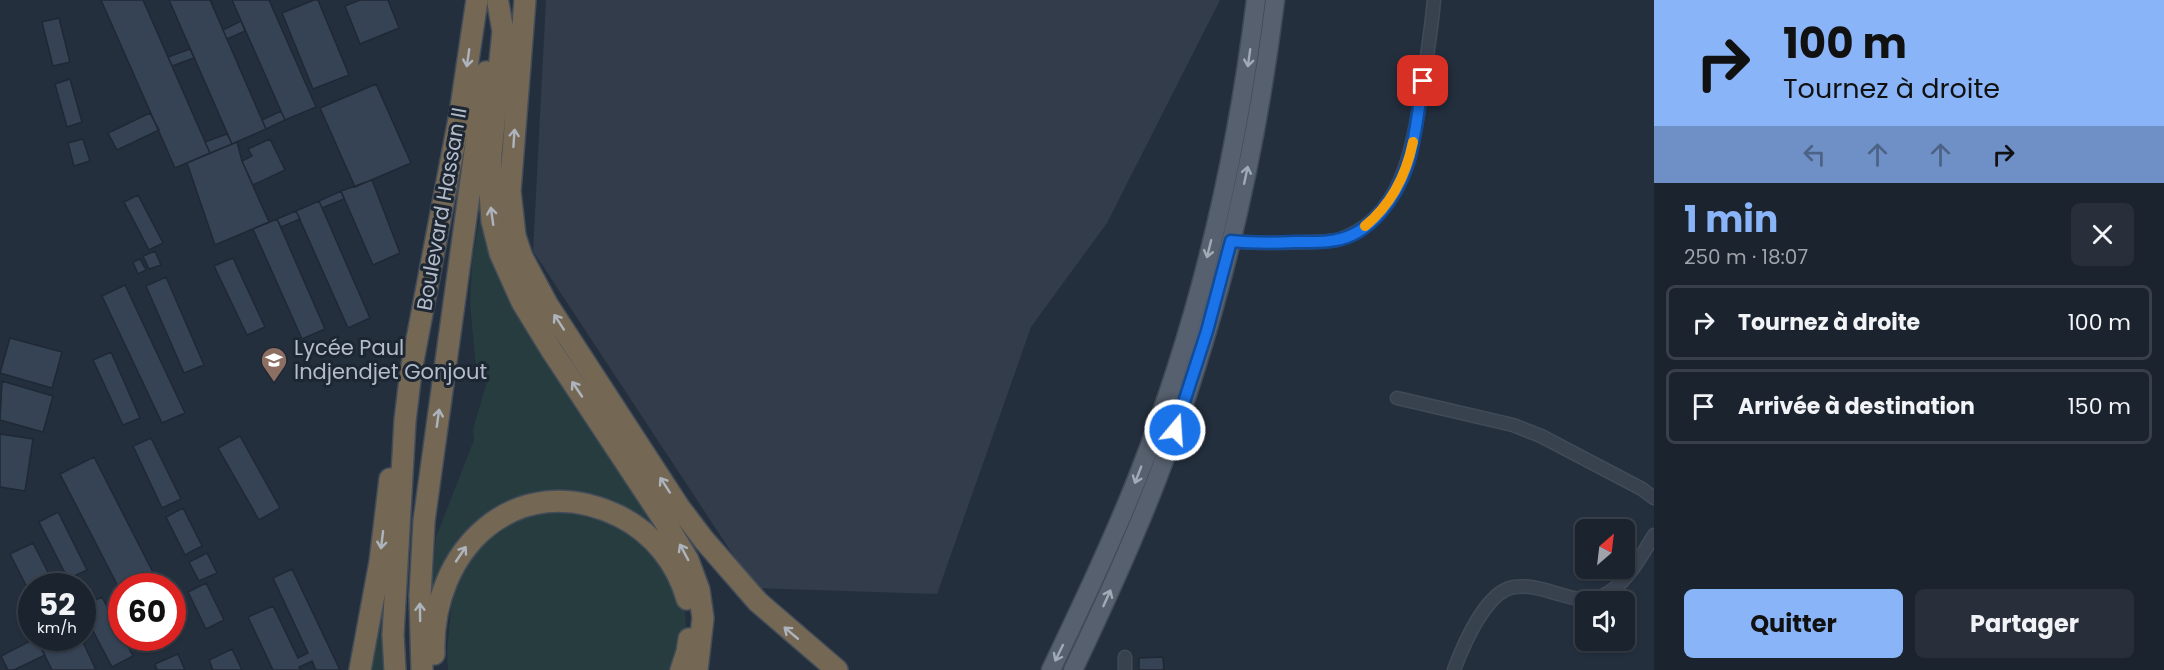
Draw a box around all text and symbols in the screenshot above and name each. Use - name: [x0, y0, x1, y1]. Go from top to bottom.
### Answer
- text: 100 m: [1783, 14, 1907, 73]
- icon: right: [1684, 24, 1762, 102]
- one-way arrow: [463, 47, 474, 67]
- one-way arrow: [1243, 48, 1254, 67]
- pin: [1397, 55, 1448, 106]
- icon: arrive: [1406, 64, 1439, 97]
- text: Tournez à droite: [1783, 70, 2000, 107]
- street label: Boulevard Hassan II: [409, 105, 474, 313]
- one-way arrow: [509, 129, 520, 149]
- icon: left: [1798, 138, 1831, 171]
- icon: ahead: [1861, 138, 1894, 171]
- icon: ahead: [1924, 138, 1957, 171]
- icon: right: [1987, 138, 2020, 171]
- one-way arrow: [1241, 165, 1253, 184]
- text: 1 min: [1684, 194, 1778, 245]
- button: close: [2071, 203, 2134, 266]
- one-way arrow: [486, 207, 497, 226]
- one-way arrow: [1202, 239, 1214, 258]
- text: 250 m · 18:07: [1684, 243, 1808, 271]
- icon: right: [1687, 306, 1720, 339]
- text: Tournez à droite: [1738, 307, 1920, 338]
- text: 100 m: [2068, 307, 2131, 338]
- one-way arrow: [552, 314, 564, 331]
- place label: Lycée Paul Indjendjet Gonjout: [294, 333, 487, 386]
- school or university icon: Lycée Paul Indjendjet Gonjout: [259, 345, 289, 383]
- one-way arrow: [571, 382, 583, 398]
- icon: arrive: [1687, 390, 1720, 423]
- text: Arrivée à destination: [1738, 391, 1975, 422]
- text: 150 m: [2068, 391, 2131, 422]
- position arrow: [1143, 398, 1207, 462]
- one-way arrow: [432, 408, 443, 428]
- one-way arrow: [1132, 465, 1143, 484]
- one-way arrow: [659, 477, 671, 494]
- north arrow: [1575, 519, 1635, 579]
- map controls: [1575, 519, 1635, 651]
- one-way arrow: [376, 529, 387, 549]
- one-way arrow: [678, 544, 689, 562]
- one-way arrow: [455, 546, 467, 563]
- speed limit sign: 60: [108, 573, 186, 651]
- text: 52: [39, 583, 75, 626]
- button: Quitter: [1684, 589, 1903, 658]
- button: Partager: [1915, 589, 2134, 658]
- one-way arrow: [1101, 590, 1113, 608]
- button: sound: [1575, 591, 1635, 651]
- one-way arrow: [414, 602, 426, 622]
- text: km/h: [37, 617, 77, 638]
- one-way arrow: [783, 626, 799, 639]
- one-way arrow: [1052, 644, 1064, 662]

